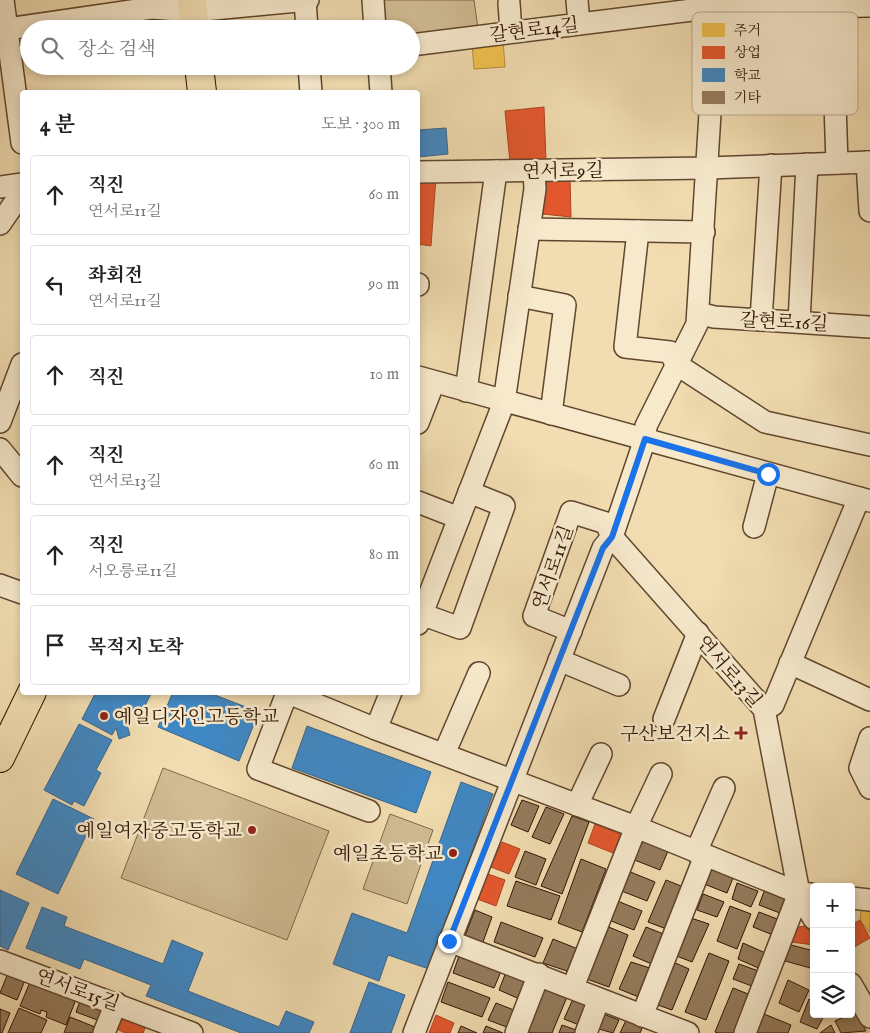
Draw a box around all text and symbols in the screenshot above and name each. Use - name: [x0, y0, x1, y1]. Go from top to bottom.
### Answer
- legend: [692, 12, 858, 115]
- street label: 갈현로14길: [488, 14, 580, 48]
- search box: [20, 20, 420, 75]
- text: 주거: [734, 22, 761, 40]
- icon: search: [38, 34, 66, 62]
- text: 장소 검색: [78, 38, 156, 62]
- text: 상업: [734, 44, 761, 62]
- text: 학교: [734, 67, 762, 85]
- text: 기타: [734, 89, 762, 107]
- text: 4 분: [40, 112, 75, 139]
- text: 도보 · 300 m: [321, 115, 400, 135]
- street label: 연서로9길: [522, 159, 604, 185]
- text: 직진: [88, 174, 125, 198]
- icon: ahead: [41, 181, 69, 209]
- text: 60 m: [369, 185, 399, 205]
- text: 연서로11길: [88, 202, 162, 222]
- text: 좌회전: [88, 264, 143, 288]
- icon: left: [41, 271, 69, 299]
- text: 90 m: [368, 275, 399, 295]
- text: 연서로11길: [88, 292, 162, 312]
- street label: 갈현로16길: [739, 309, 829, 337]
- icon: ahead: [41, 361, 69, 389]
- text: 10 m: [369, 365, 399, 385]
- text: 직진: [88, 366, 125, 390]
- text: 직진: [88, 444, 125, 468]
- icon: ahead: [41, 451, 69, 479]
- text: 60 m: [369, 455, 399, 475]
- route start: [757, 463, 780, 486]
- text: 연서로13길: [88, 472, 162, 492]
- street label: 연서로11길: [528, 522, 579, 613]
- text: 직진: [88, 534, 125, 558]
- icon: ahead: [41, 541, 69, 569]
- text: 80 m: [369, 545, 399, 565]
- text: 서오릉로11길: [88, 562, 177, 582]
- icon: arrive: [41, 631, 69, 659]
- street label: 연서로13길: [691, 631, 766, 713]
- text: 목적지 도착: [88, 636, 184, 660]
- place label: 예일디자인고등학교: [114, 706, 279, 730]
- marker: 예일디자인고등학교: [98, 710, 110, 722]
- place label: 구산보건지소: [620, 723, 730, 747]
- marker: 구산보건지소: [734, 726, 748, 740]
- place label: 예일여자중고등학교: [77, 820, 242, 844]
- marker: 예일여자중고등학교: [246, 824, 258, 836]
- place label: 예일초등학교: [333, 843, 443, 867]
- marker: 예일초등학교: [447, 847, 459, 859]
- map controls: [810, 883, 855, 1018]
- button: +: [810, 883, 855, 928]
- button: −: [810, 928, 855, 973]
- route end: [438, 930, 461, 953]
- street label: 연서로15길: [32, 965, 122, 1017]
- button: layers: [810, 973, 855, 1018]

